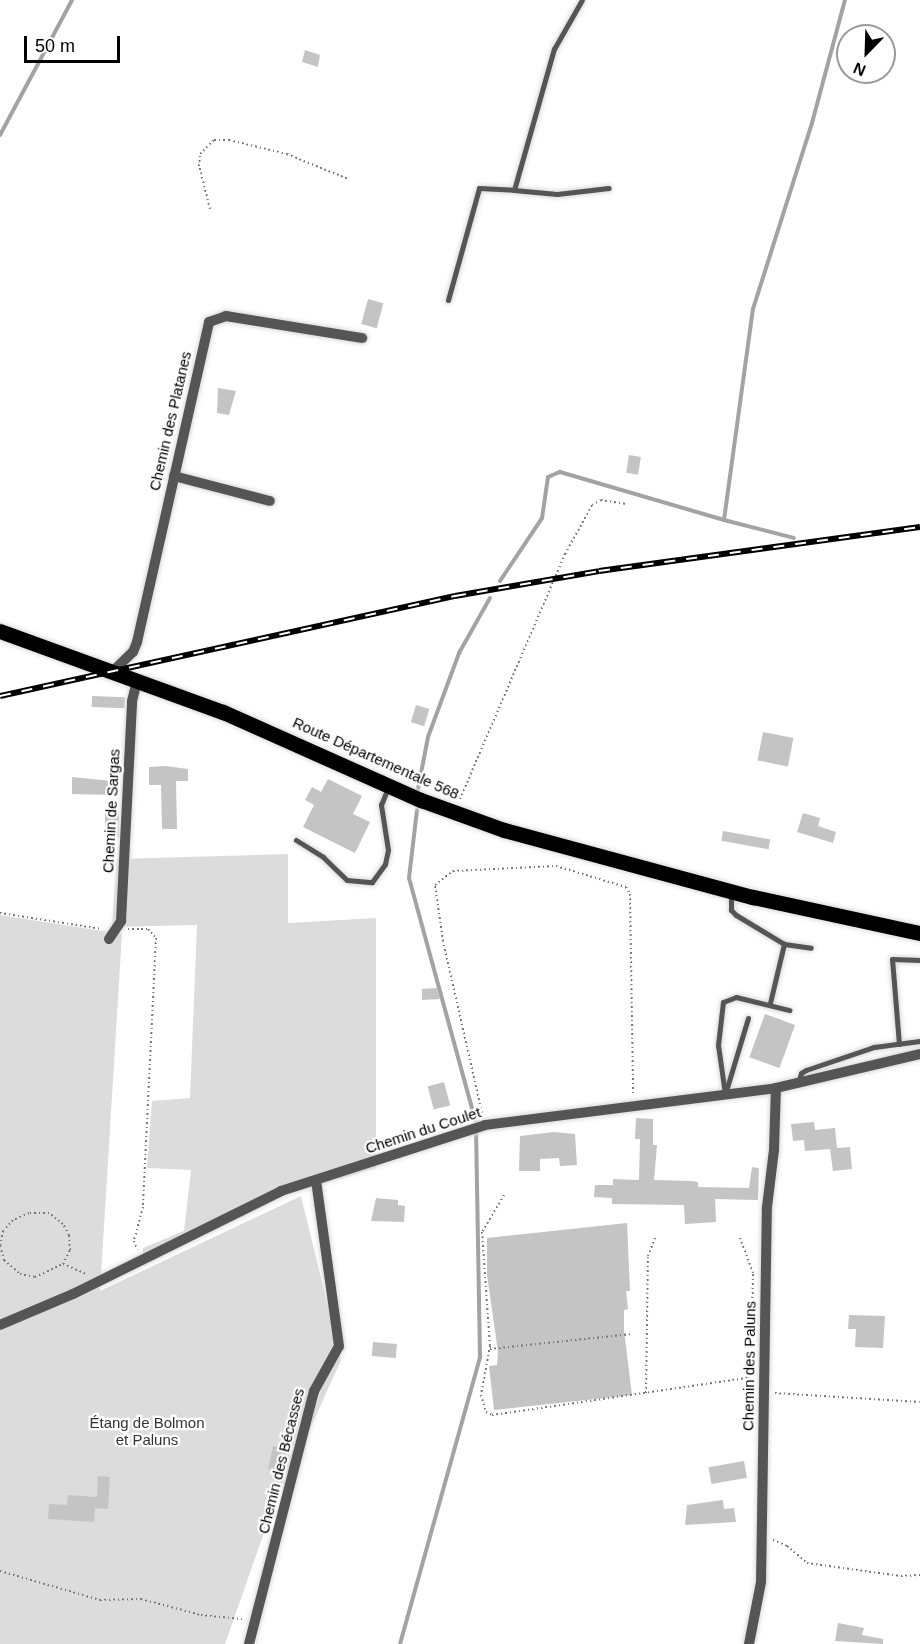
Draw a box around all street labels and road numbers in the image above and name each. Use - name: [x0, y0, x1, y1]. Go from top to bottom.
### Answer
- street label: Chemin des Platanes: [145, 350, 195, 492]
- street label: Route Départementale 568: [290, 713, 462, 803]
- street label: Chemin de Sargas: [99, 748, 123, 874]
- street label: Chemin du Coulet: [363, 1103, 483, 1157]
- street label: Chemin des Paluns: [739, 1301, 759, 1431]
- street label: Chemin des Bécasses: [254, 1386, 308, 1536]

